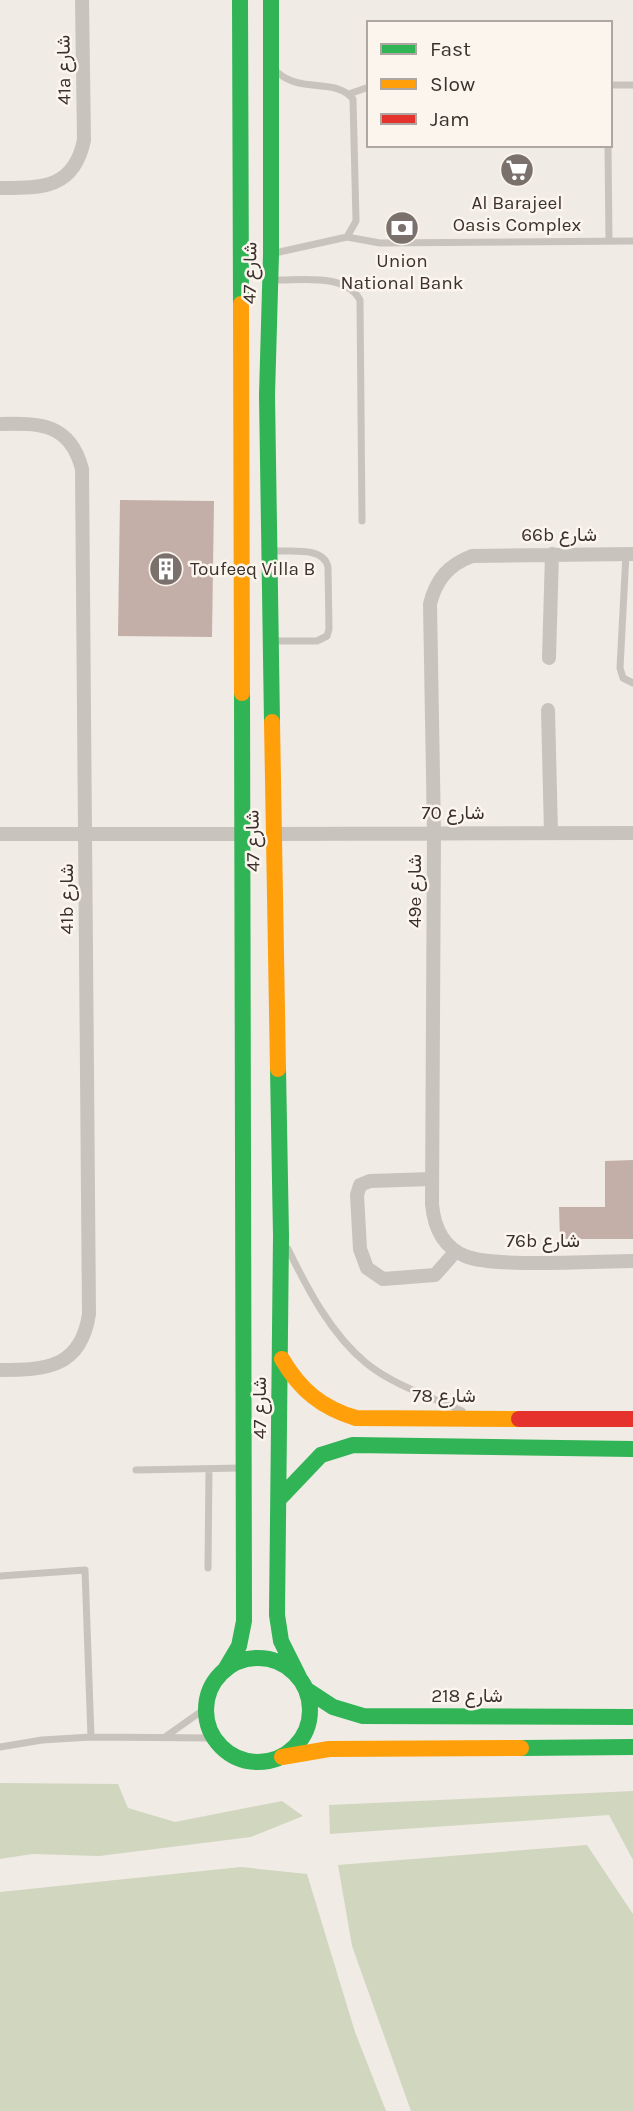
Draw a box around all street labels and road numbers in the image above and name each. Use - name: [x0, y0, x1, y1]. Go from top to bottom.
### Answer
- street label: 41a شارع: [52, 35, 77, 105]
- street label: شارع 47: [238, 242, 263, 304]
- street label: 66b شارع: [521, 524, 597, 547]
- street label: شارع 70: [422, 802, 484, 825]
- street label: شارع 47: [241, 810, 266, 872]
- street label: 49e شارع: [404, 854, 427, 928]
- street label: 41b شارع: [56, 864, 79, 934]
- street label: 76b شارع: [506, 1230, 580, 1253]
- street label: شارع 47: [249, 1377, 272, 1439]
- street label: شارع 78: [412, 1385, 476, 1408]
- street label: شارع 218: [431, 1685, 503, 1708]

